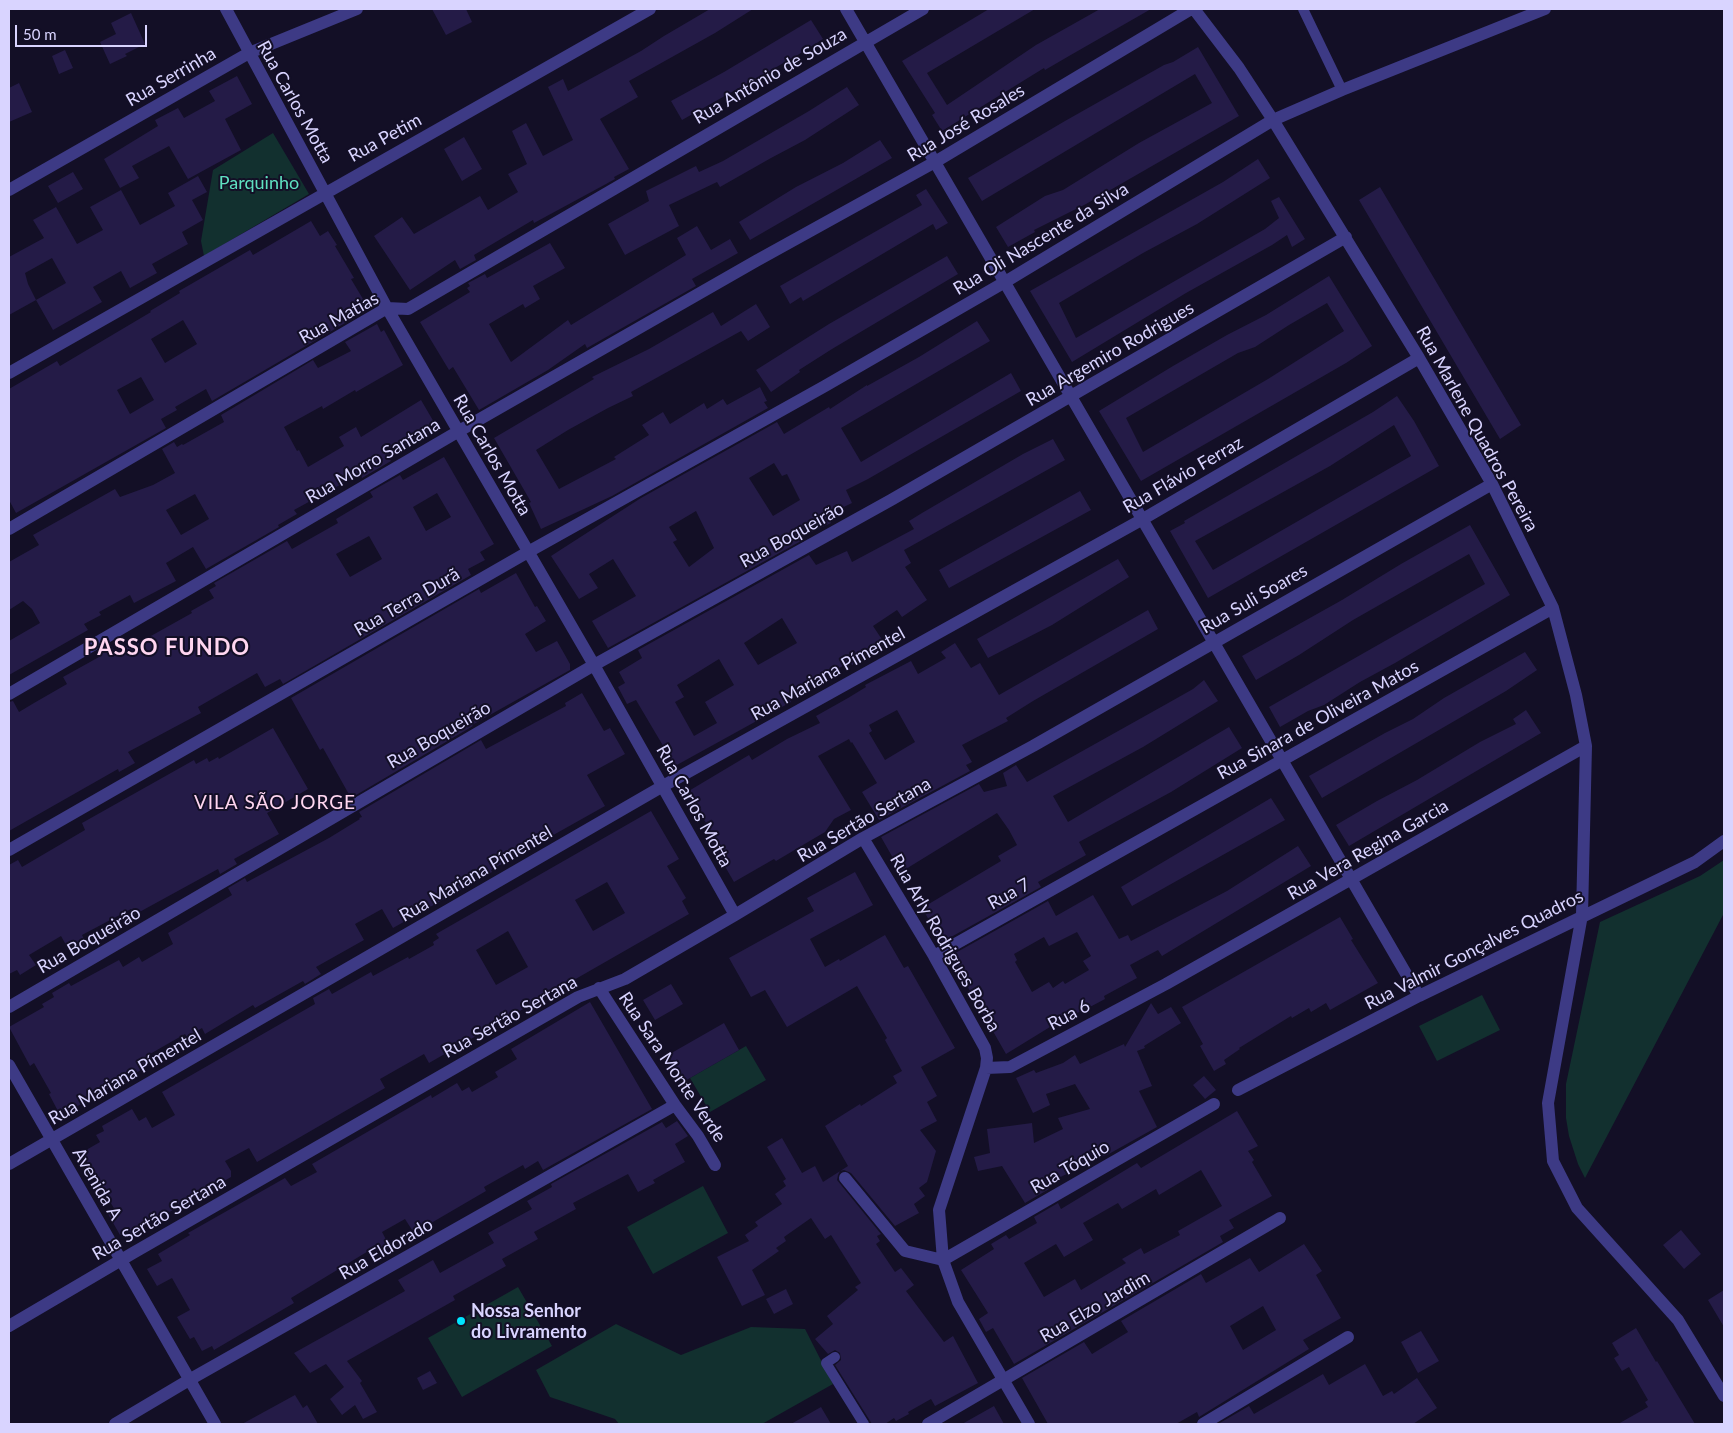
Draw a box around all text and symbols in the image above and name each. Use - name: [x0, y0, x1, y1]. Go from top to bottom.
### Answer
- scale bar: [18, 15, 150, 47]
- street label: Rua Antônio de Souza: [689, 23, 851, 129]
- text: 50 m: [23, 25, 57, 43]
- street label: Rua Carlos Motta: [252, 37, 338, 167]
- street label: Rua Serrinha: [122, 43, 220, 111]
- street label: Rua José Rosales: [903, 79, 1029, 167]
- street label: Rua Petim: [345, 109, 425, 167]
- park label: Parquinho: [219, 172, 299, 194]
- street label: Rua Oli Nascente da Silva: [950, 178, 1132, 300]
- street label: Rua Matias: [295, 287, 383, 349]
- street label: Rua Argemiro Rodrigues: [1022, 297, 1198, 411]
- street label: Rua Marlene Quadros Pereira: [1411, 322, 1543, 536]
- street label: Rua Carlos Motta: [448, 390, 536, 520]
- street label: Rua Morro Santana: [302, 414, 444, 508]
- street label: Rua Flávio Ferraz: [1119, 432, 1247, 518]
- street label: Rua Boqueirão: [736, 498, 848, 572]
- street label: Rua Suli Soares: [1197, 560, 1311, 638]
- street label: Rua Terra Durã: [351, 563, 463, 641]
- street label: Rua Mariana Pímentel: [747, 623, 909, 725]
- district label: PASSO FUNDO: [82, 635, 252, 661]
- street label: Rua Sinara de Oliveira Matos: [1214, 656, 1422, 784]
- street label: Rua Boqueirão: [383, 697, 495, 773]
- street label: Rua Carlos Motta: [651, 741, 737, 871]
- street label: Rua Sertão Sertana: [793, 773, 935, 867]
- district label: VILA SÃO JORGE: [192, 792, 358, 814]
- street label: Rua Vera Regina Garcia: [1284, 795, 1452, 905]
- street label: Rua Mariana Pímentel: [396, 821, 556, 927]
- street label: Rua Arly Rodrigues Borba: [885, 850, 1005, 1036]
- street label: Rua 7: [984, 874, 1034, 914]
- street label: Rua Valmir Gonçalves Quadros: [1361, 885, 1587, 1015]
- street label: Rua Boqueirão: [33, 902, 145, 978]
- street label: Rua Sertão Sertana: [439, 971, 581, 1063]
- street label: Rua Sara Monte Verde: [614, 988, 730, 1146]
- street label: Rua 6: [1044, 995, 1094, 1035]
- street label: Rua Mariana Pímentel: [45, 1024, 205, 1130]
- street label: Rua Tóquio: [1027, 1136, 1113, 1198]
- street label: Avenida A: [68, 1144, 126, 1224]
- street label: Rua Sertão Sertana: [88, 1171, 230, 1265]
- street label: Rua Eldorado: [335, 1213, 437, 1285]
- street label: Rua Elzo Jardim: [1036, 1267, 1154, 1347]
- place label: Nossa Senhor do Livramento: [471, 1300, 587, 1342]
- marker: Nossa Senhor do Livramento: [455, 1315, 467, 1327]

